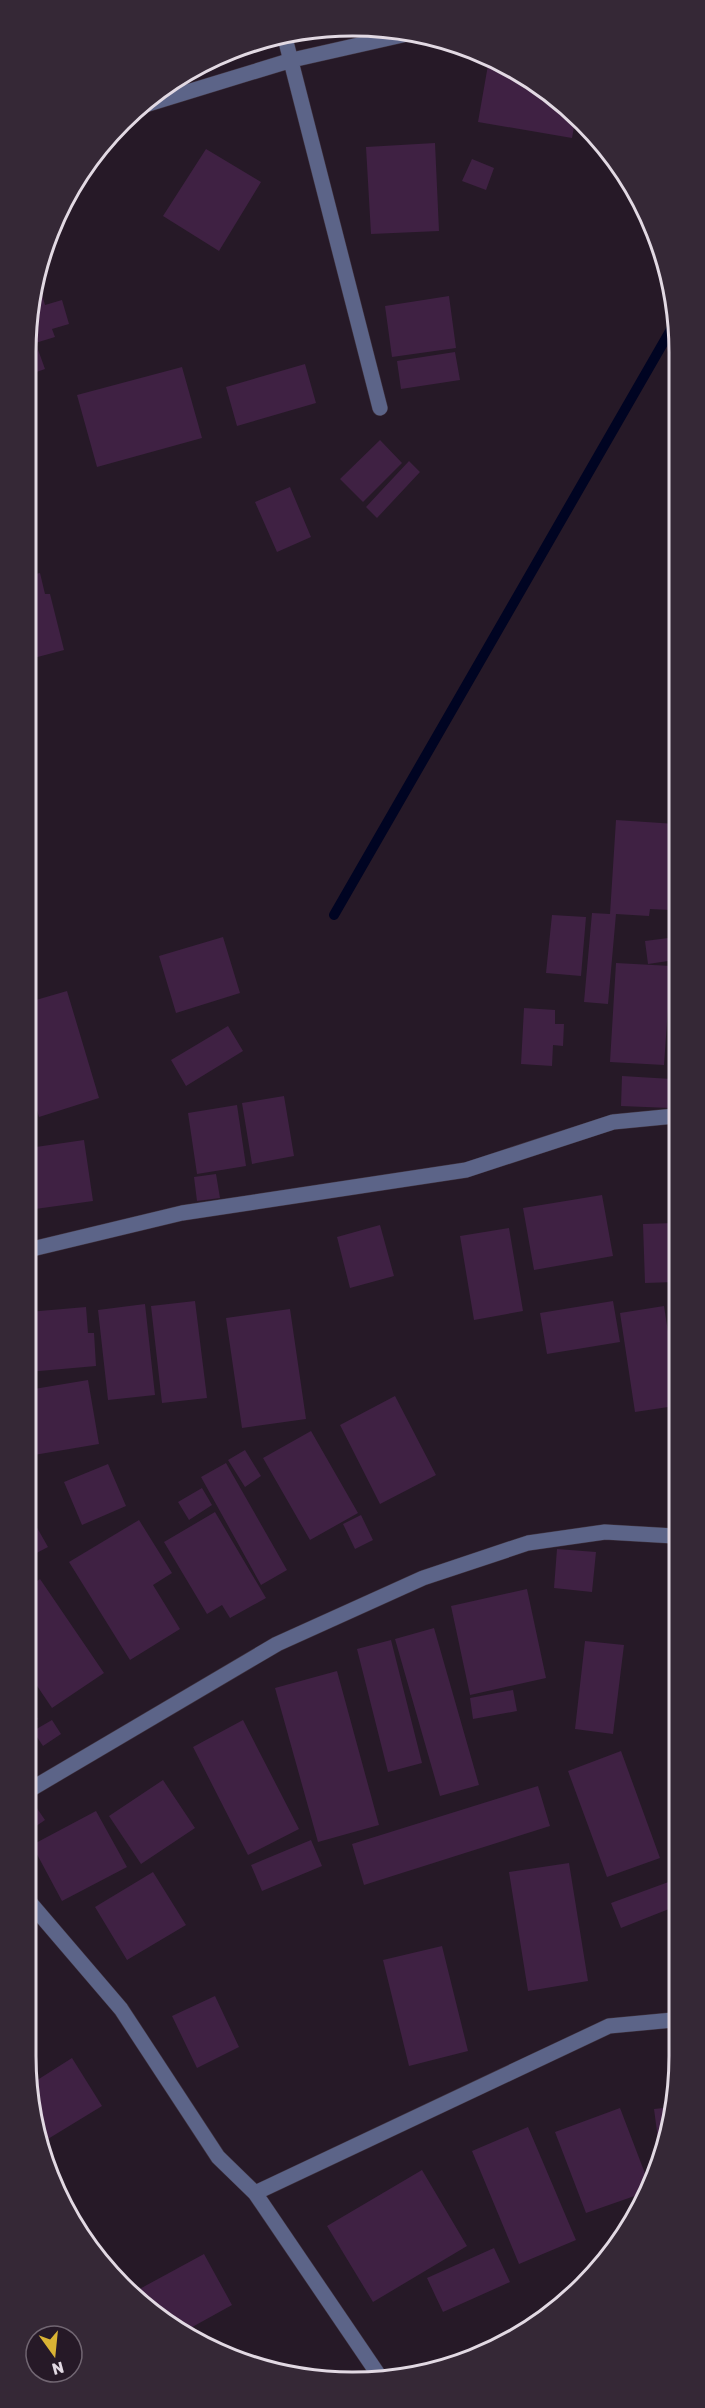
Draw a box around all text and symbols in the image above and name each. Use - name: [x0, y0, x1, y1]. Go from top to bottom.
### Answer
- north arrow: [24, 2324, 84, 2384]
- text: N: [50, 2357, 66, 2379]

